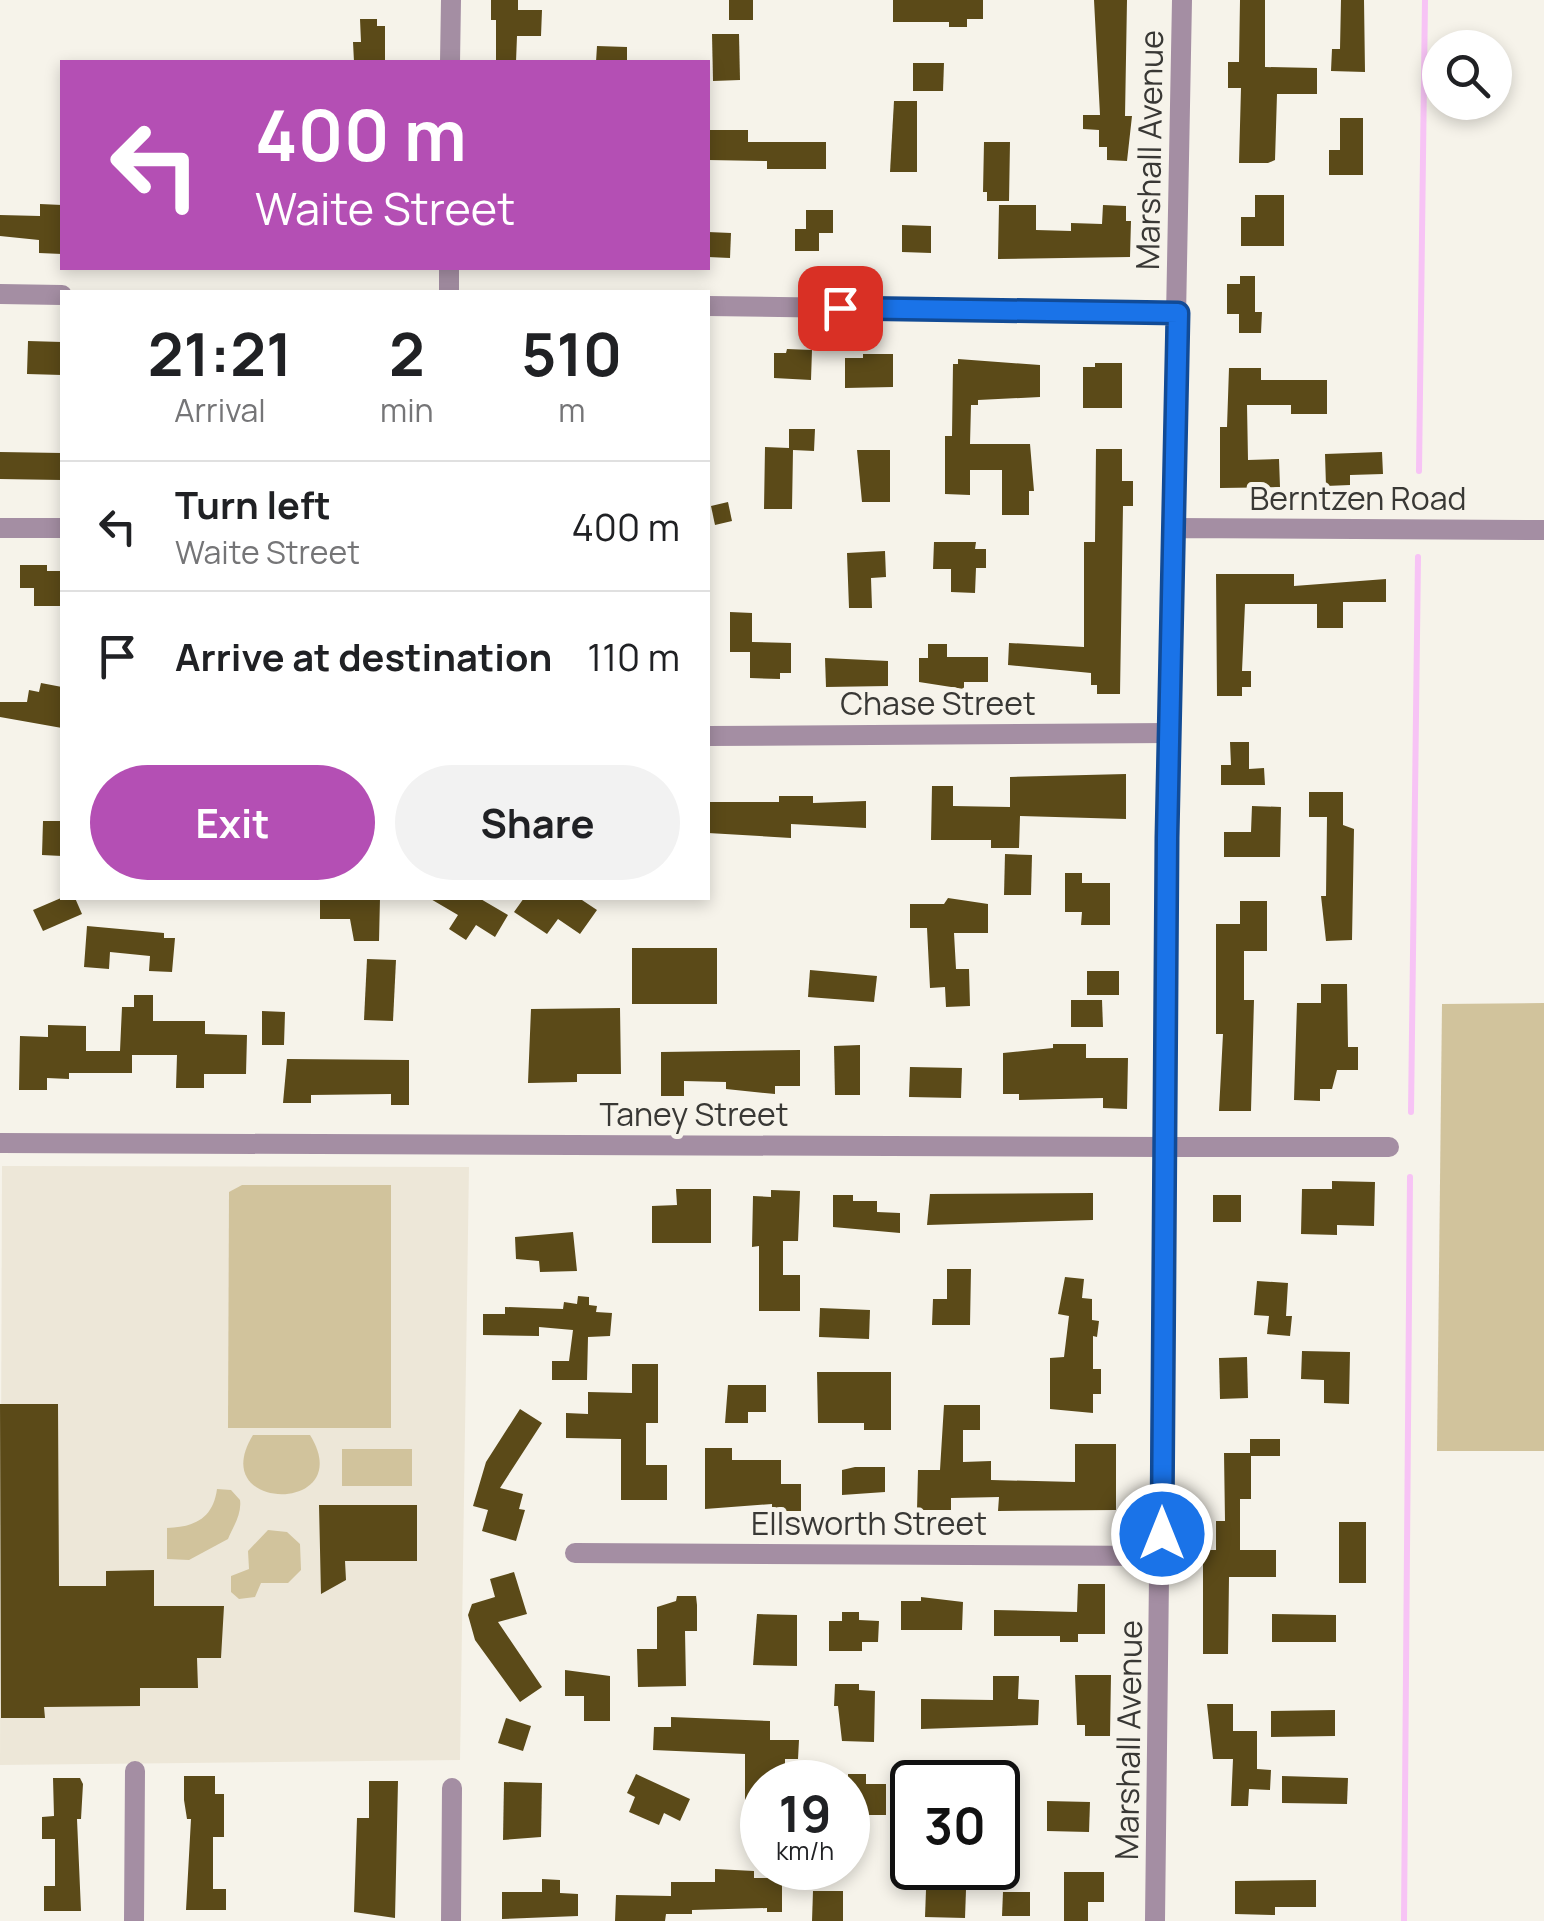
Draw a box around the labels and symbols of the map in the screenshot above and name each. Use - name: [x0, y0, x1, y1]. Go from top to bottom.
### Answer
- street label: Marshall Avenue: [1125, 30, 1173, 270]
- pin: [798, 266, 883, 351]
- street label: Berntzen Road: [1250, 476, 1466, 520]
- street label: Chase Street: [840, 681, 1036, 725]
- street label: Taney Street: [599, 1092, 789, 1136]
- position arrow: [1110, 1482, 1214, 1586]
- street label: Ellsworth Street: [751, 1501, 987, 1545]
- street label: Marshall Avenue: [1104, 1620, 1152, 1860]
- speed limit sign: 30: [890, 1760, 1020, 1890]

